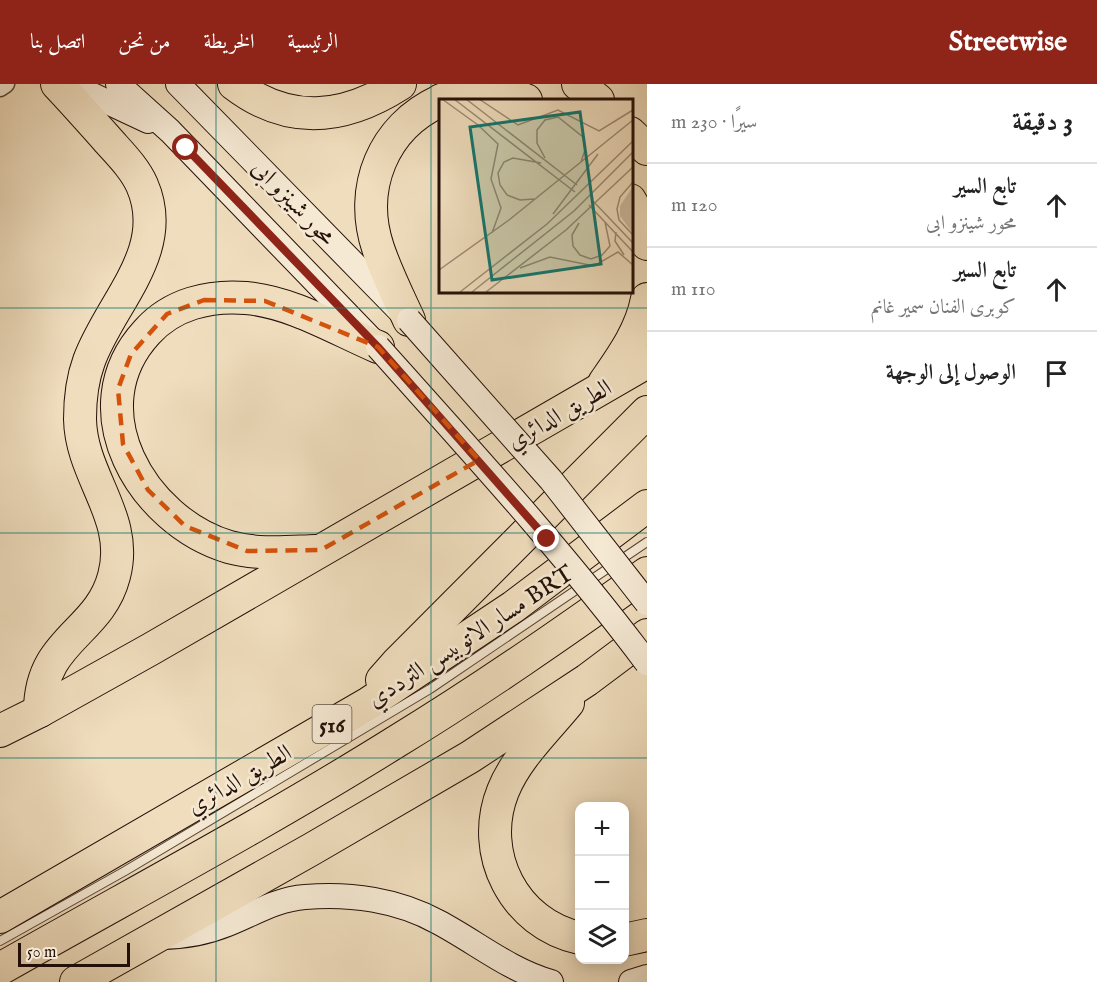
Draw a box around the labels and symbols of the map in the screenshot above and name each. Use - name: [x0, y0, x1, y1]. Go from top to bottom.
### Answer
- inset map: [439, 99, 632, 292]
- route start: [172, 134, 198, 160]
- street label: محور شينزو ابى: [244, 153, 342, 253]
- street label: الطريق الدائري: [502, 373, 619, 459]
- route end: [533, 525, 559, 551]
- street label: مسار الاتوبيس الترددي BRT: [362, 559, 581, 717]
- road number: 516: [312, 705, 352, 743]
- street label: الطريق الدائري: [182, 738, 299, 824]
- scale bar: [18, 940, 130, 968]

